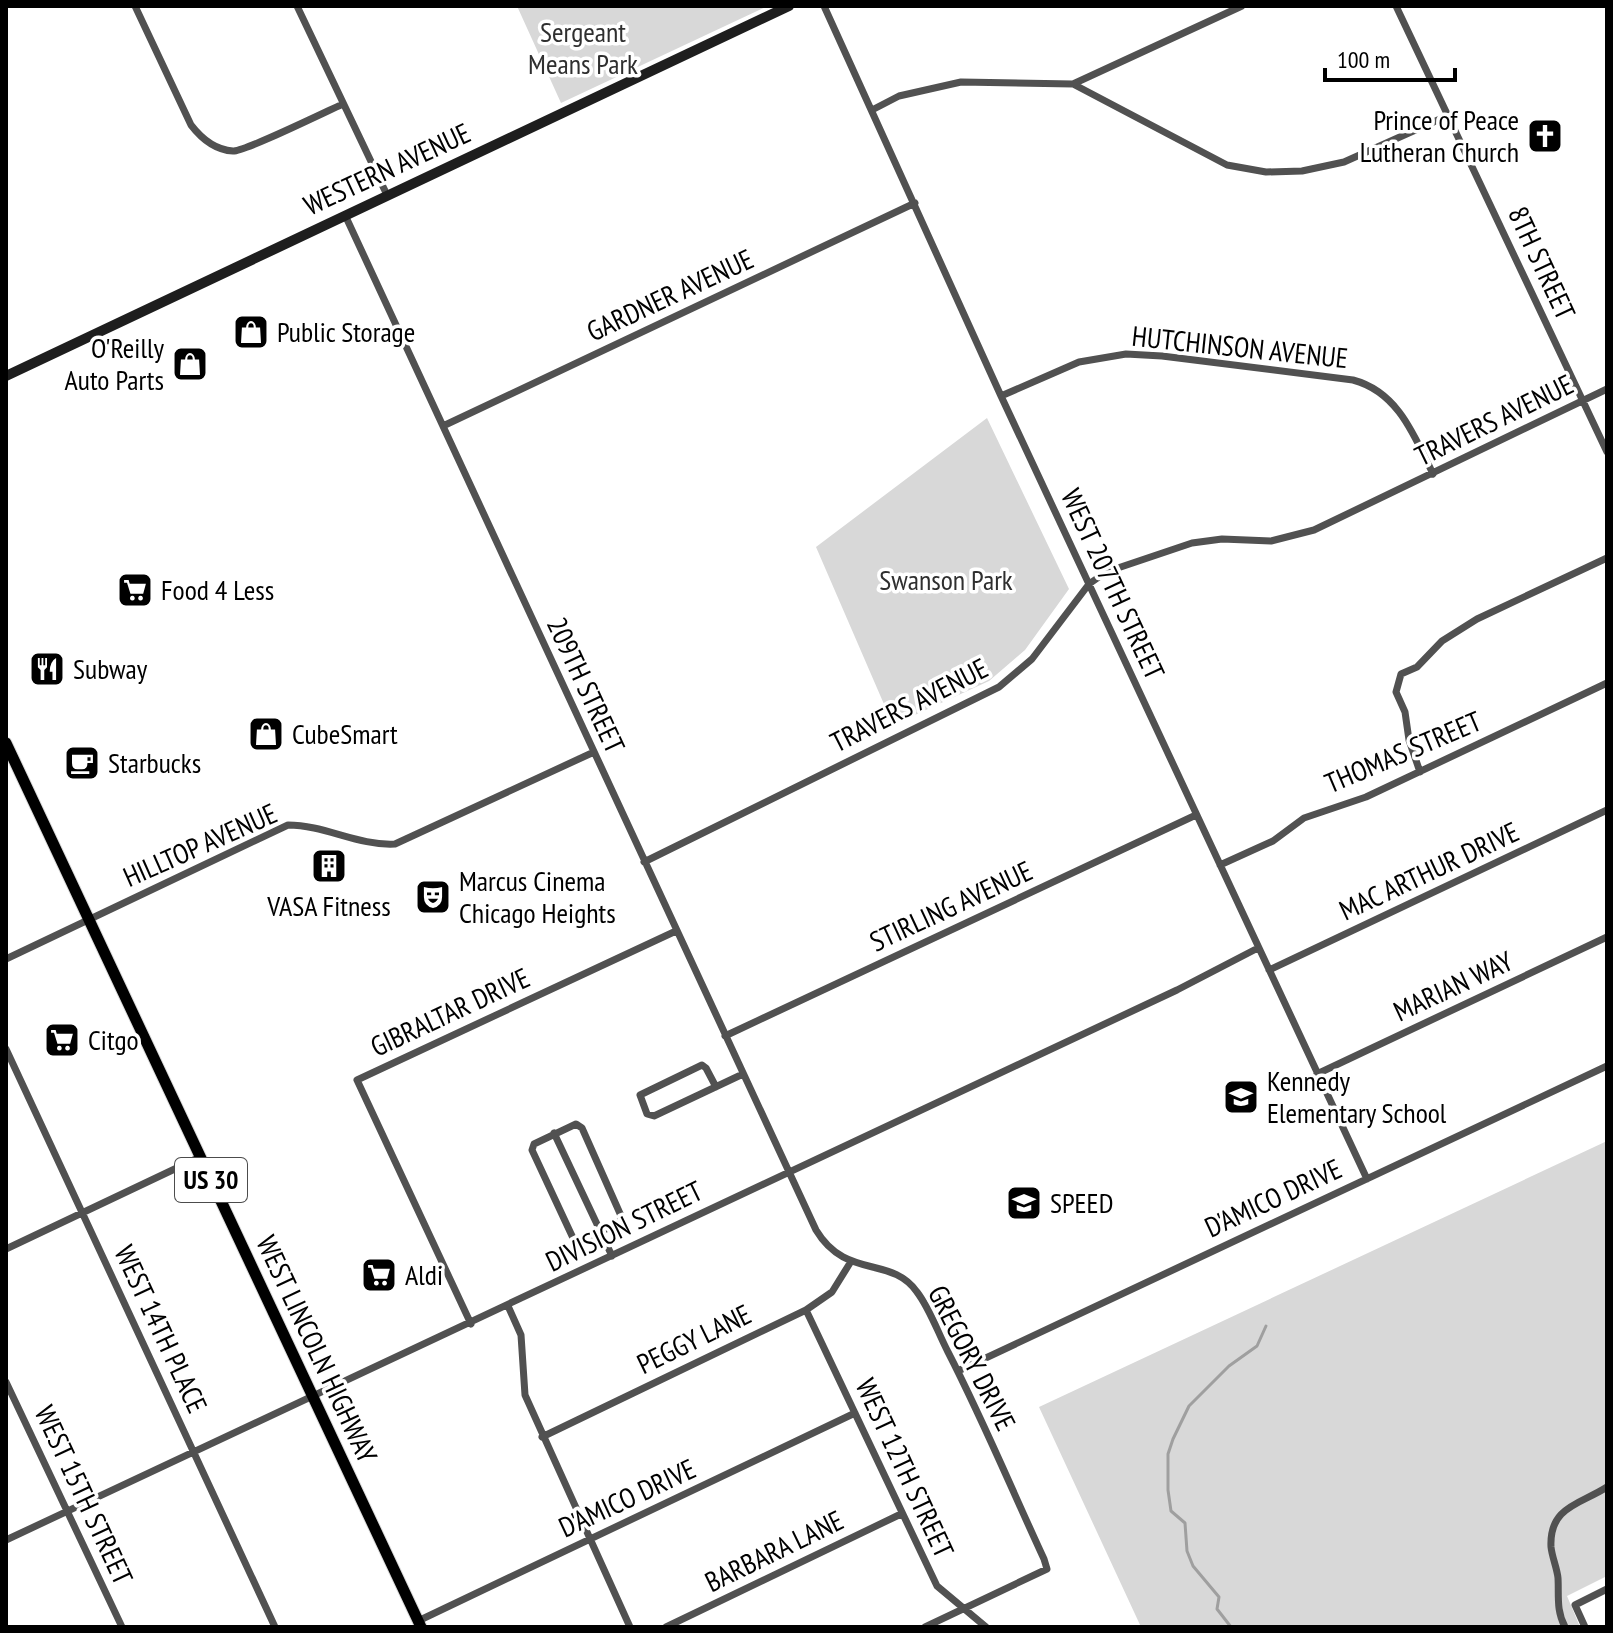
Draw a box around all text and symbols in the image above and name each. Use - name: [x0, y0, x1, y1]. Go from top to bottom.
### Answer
- park label: Sergeant Means Park: [528, 13, 638, 82]
- scale bar: [1325, 32, 1455, 82]
- text: 100 m: [1337, 44, 1390, 75]
- place label: Prince of Peace Lutheran Church: [1360, 101, 1519, 170]
- street label: WESTERN AVENUE: [297, 114, 476, 223]
- church icon: Prince of Peace Lutheran Church: [1526, 117, 1564, 155]
- street label: 8TH STREET: [1500, 200, 1585, 326]
- street label: GARDNER AVENUE: [581, 240, 759, 349]
- shop icon: Public Storage: [232, 313, 270, 351]
- place label: Public Storage: [277, 313, 415, 350]
- street label: HUTCHINSON AVENUE: [1130, 317, 1350, 376]
- place label: O'Reilly Auto Parts: [65, 329, 164, 398]
- shop icon: O'Reilly Auto Parts: [171, 345, 209, 383]
- street label: TRAVERS AVENUE: [1408, 365, 1579, 474]
- street label: WEST 207TH STREET: [1053, 483, 1174, 685]
- park label: Swanson Park: [879, 561, 1013, 598]
- supermarket icon: Food 4 Less: [116, 571, 154, 609]
- place label: Food 4 Less: [161, 571, 274, 608]
- street label: 209TH STREET: [539, 611, 634, 759]
- street label: TRAVERS AVENUE: [824, 649, 994, 760]
- restaurant icon: Subway: [28, 650, 66, 688]
- place label: Subway: [73, 650, 148, 687]
- street label: THOMAS STREET: [1319, 702, 1487, 801]
- shop icon: CubeSmart: [247, 715, 285, 753]
- place label: CubeSmart: [292, 715, 398, 752]
- cafe icon: Starbucks: [63, 744, 101, 782]
- place label: Starbucks: [108, 744, 201, 781]
- street label: HILLTOP AVENUE: [117, 794, 282, 895]
- street label: MAC ARTHUR DRIVE: [1333, 813, 1525, 928]
- building icon: VASA Fitness: [310, 847, 348, 885]
- street label: STIRLING AVENUE: [863, 852, 1038, 959]
- place label: Marcus Cinema Chicago Heights: [459, 862, 616, 931]
- theatre icon: Marcus Cinema Chicago Heights: [414, 878, 452, 916]
- place label: VASA Fitness: [266, 887, 391, 924]
- street label: MARIAN WAY: [1387, 942, 1519, 1029]
- street label: GIBRALTAR DRIVE: [364, 959, 535, 1065]
- supermarket icon: Citgo: [43, 1021, 81, 1059]
- place label: Citgo: [88, 1021, 139, 1058]
- place label: Kennedy Elementary School: [1267, 1062, 1447, 1131]
- school or university icon: Kennedy Elementary School: [1222, 1078, 1260, 1116]
- street label: D'AMICO DRIVE: [1198, 1150, 1347, 1245]
- road number: US 30: [175, 1158, 247, 1202]
- street label: DIVISION STREET: [539, 1171, 709, 1279]
- school or university icon: SPEED: [1005, 1184, 1043, 1222]
- place label: SPEED: [1050, 1184, 1113, 1221]
- street label: WEST LINCOLN HIGHWAY: [249, 1229, 386, 1469]
- street label: WEST 14TH PLACE: [106, 1239, 216, 1419]
- supermarket icon: Aldi: [360, 1256, 398, 1294]
- place label: Aldi: [405, 1256, 443, 1293]
- street label: GREGORY DRIVE: [920, 1279, 1025, 1437]
- street label: PEGGY LANE: [631, 1295, 757, 1382]
- street label: WEST 12TH STREET: [848, 1372, 963, 1564]
- street label: WEST 15TH STREET: [27, 1399, 142, 1591]
- street label: D'AMICO DRIVE: [552, 1450, 701, 1545]
- street label: BARBARA LANE: [699, 1501, 849, 1600]

